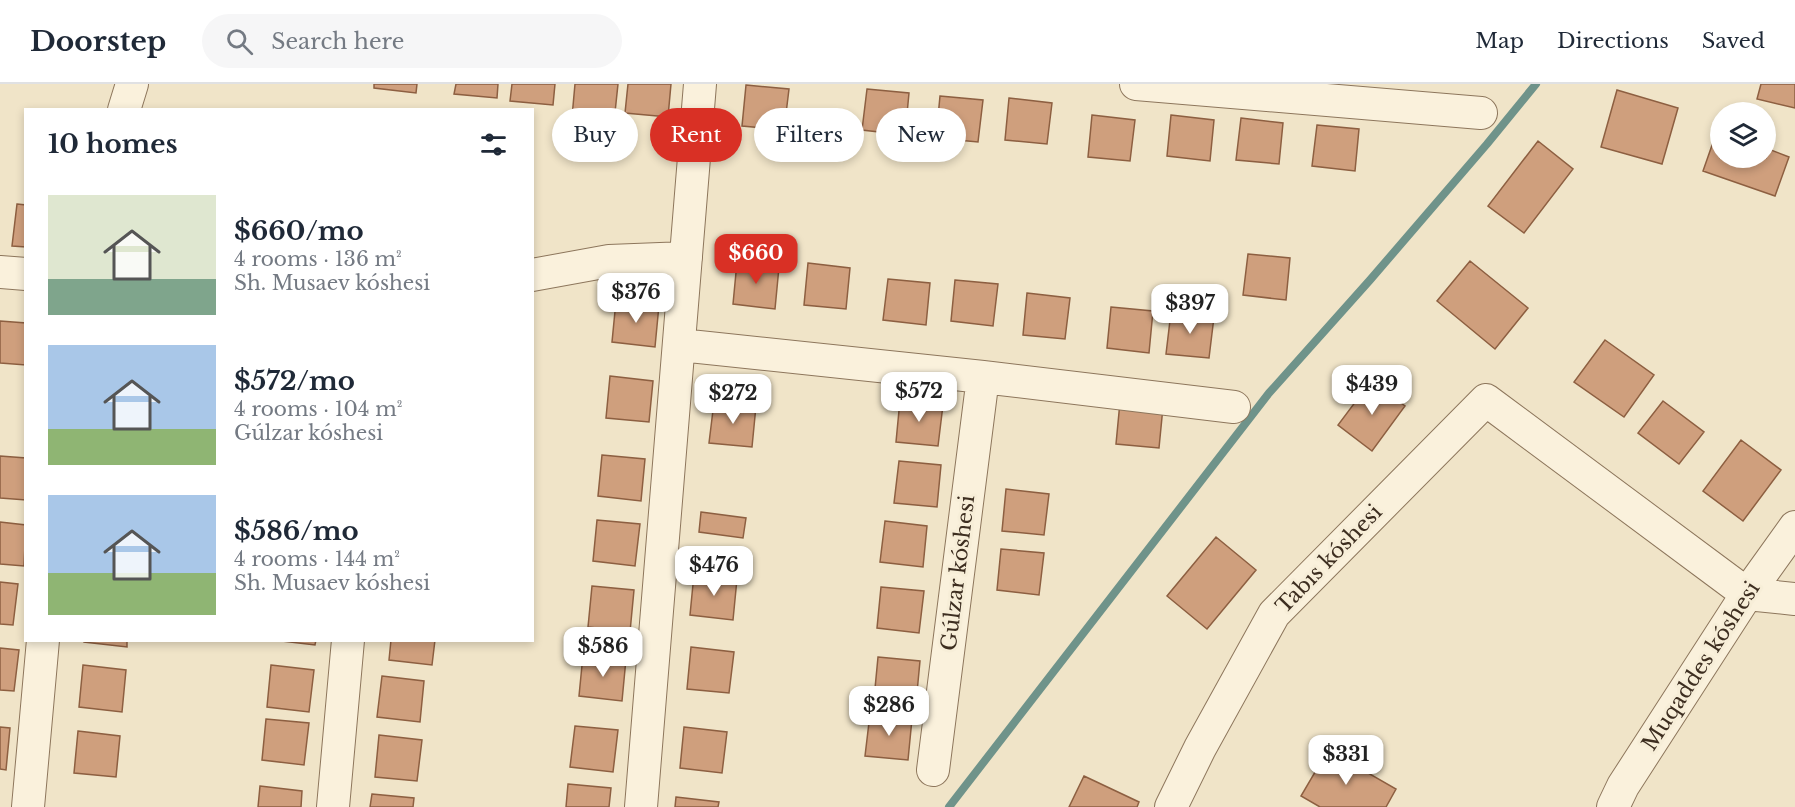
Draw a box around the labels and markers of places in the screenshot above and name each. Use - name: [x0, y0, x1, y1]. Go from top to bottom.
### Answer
- pin: $660: [720, 234, 792, 285]
- pin: $376: [600, 273, 672, 324]
- pin: $397: [1154, 284, 1226, 335]
- pin: $439: [1336, 365, 1408, 416]
- pin: $572: [883, 372, 955, 423]
- pin: $272: [697, 374, 769, 425]
- pin: $476: [678, 546, 750, 597]
- pin: $586: [567, 627, 639, 678]
- pin: $286: [853, 686, 925, 737]
- pin: $331: [1310, 735, 1382, 786]

